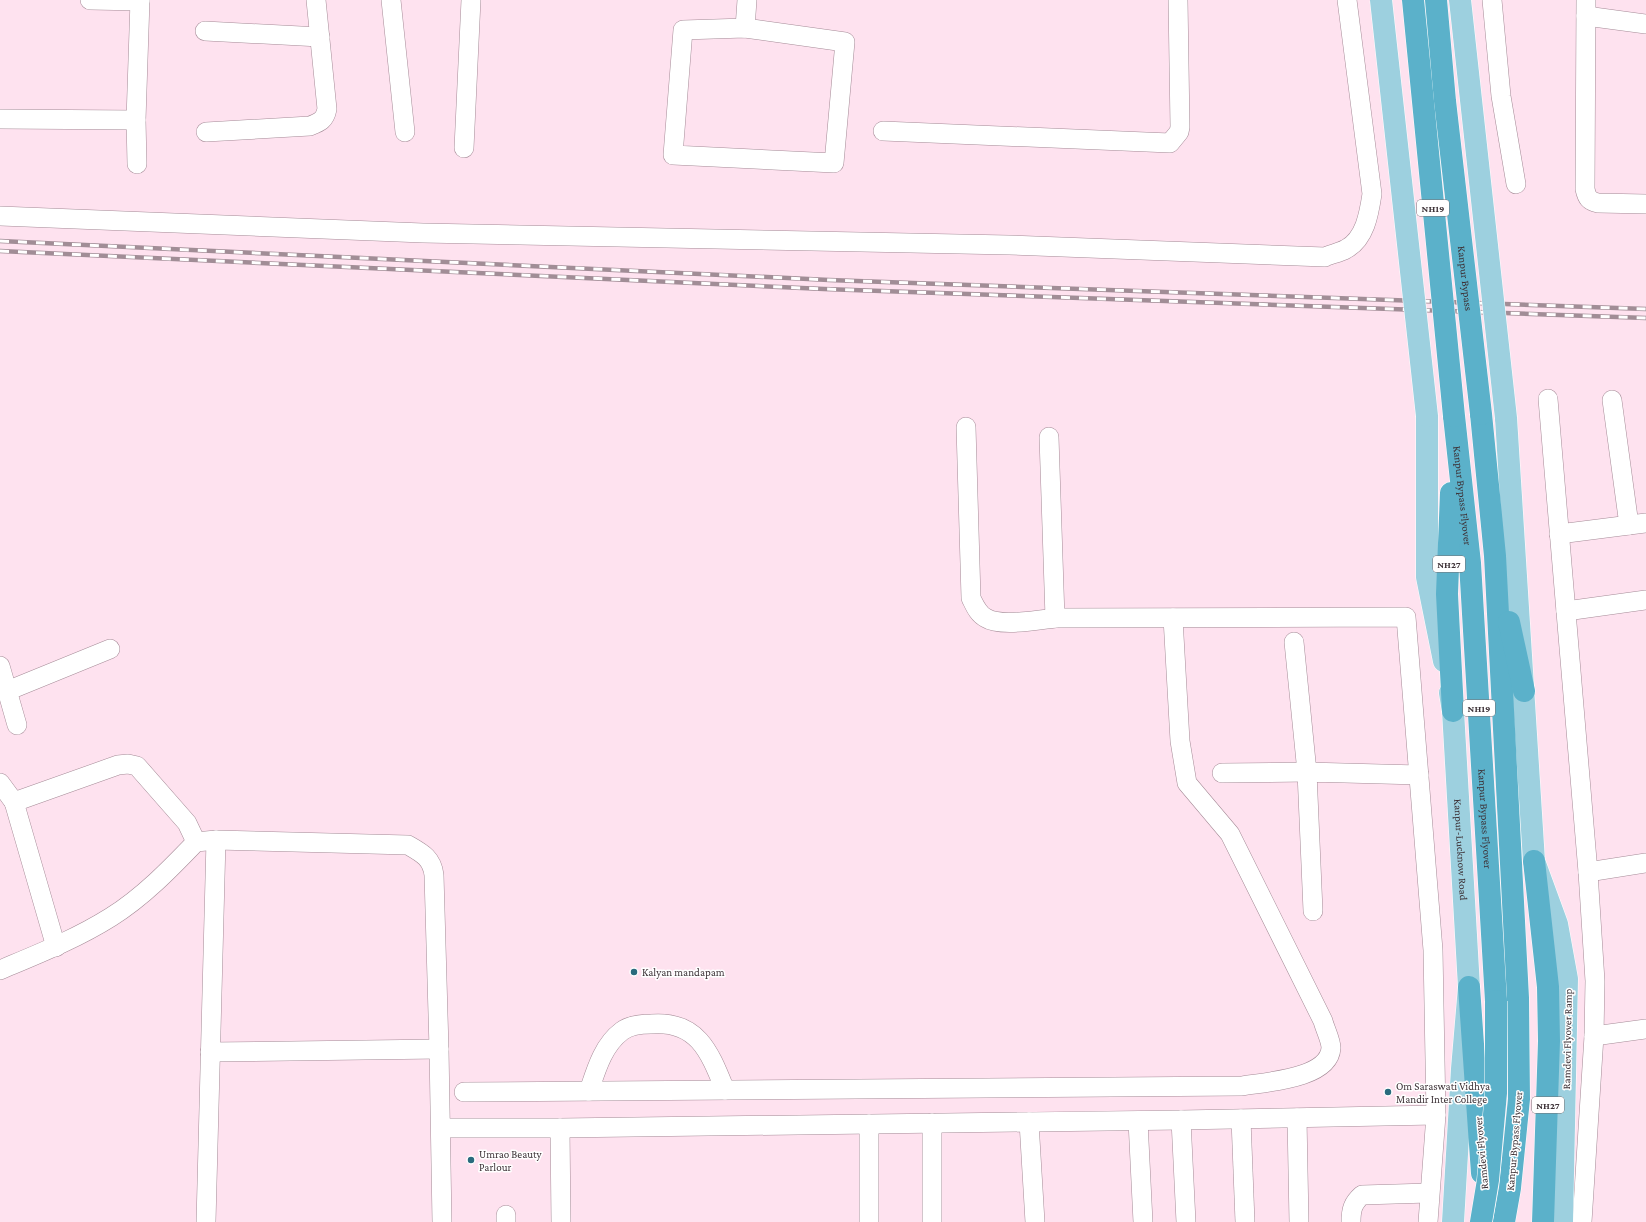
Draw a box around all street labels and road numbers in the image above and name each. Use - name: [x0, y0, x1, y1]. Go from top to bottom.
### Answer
- road number: NH19: [1417, 200, 1449, 216]
- street label: Kanpur Bypass: [1456, 245, 1475, 312]
- street label: Kanpur Bypass Flyover: [1451, 445, 1474, 546]
- road number: NH27: [1433, 556, 1465, 572]
- road number: NH19: [1463, 700, 1495, 716]
- street label: Kanpur Bypass Flyover: [1476, 768, 1494, 869]
- street label: Kanpur-Lucknow Road: [1452, 798, 1470, 901]
- street label: Ramdevi Flyover Ramp: [1560, 988, 1575, 1090]
- street label: Kanpur Bypass Flyover: [1504, 1091, 1525, 1191]
- road number: NH27: [1532, 1097, 1564, 1113]
- street label: Ramdevi Flyover: [1472, 1116, 1491, 1190]

